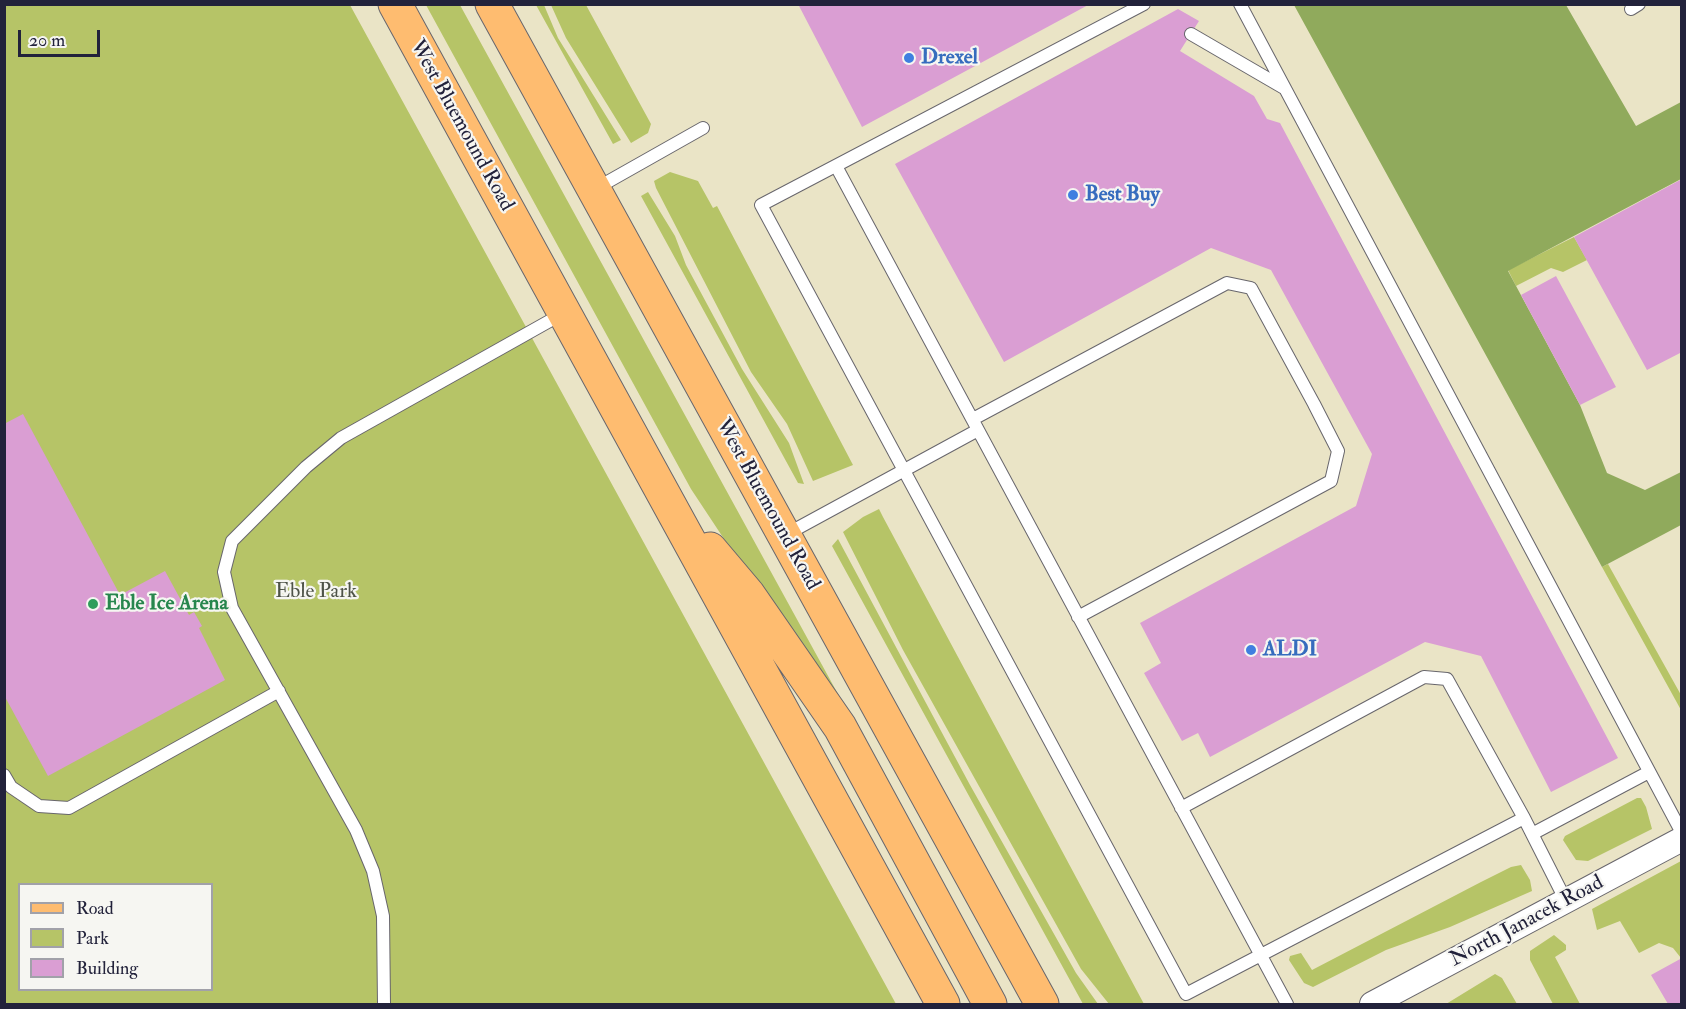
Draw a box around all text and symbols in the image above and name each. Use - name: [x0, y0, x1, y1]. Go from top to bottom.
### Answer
- scale bar: [21, 18, 104, 56]
- text: 20 m: [29, 29, 65, 52]
- street label: West Bluemound Road: [403, 36, 519, 216]
- place label: Drexel: [921, 45, 978, 71]
- marker: Drexel: [902, 51, 916, 65]
- place label: Best Buy: [1085, 182, 1160, 208]
- marker: Best Buy: [1066, 188, 1080, 202]
- street label: West Bluemound Road: [709, 415, 825, 595]
- park label: Eble Park: [275, 579, 357, 605]
- place label: Eble Ice Arena: [105, 591, 228, 617]
- marker: Eble Ice Arena: [86, 597, 100, 611]
- place label: ALDI: [1263, 637, 1317, 663]
- marker: ALDI: [1244, 643, 1258, 657]
- street label: North Janacek Road: [1446, 871, 1608, 973]
- legend: [18, 883, 213, 991]
- text: Road: [76, 897, 114, 920]
- text: Park: [76, 927, 109, 950]
- text: Building: [76, 957, 138, 980]

